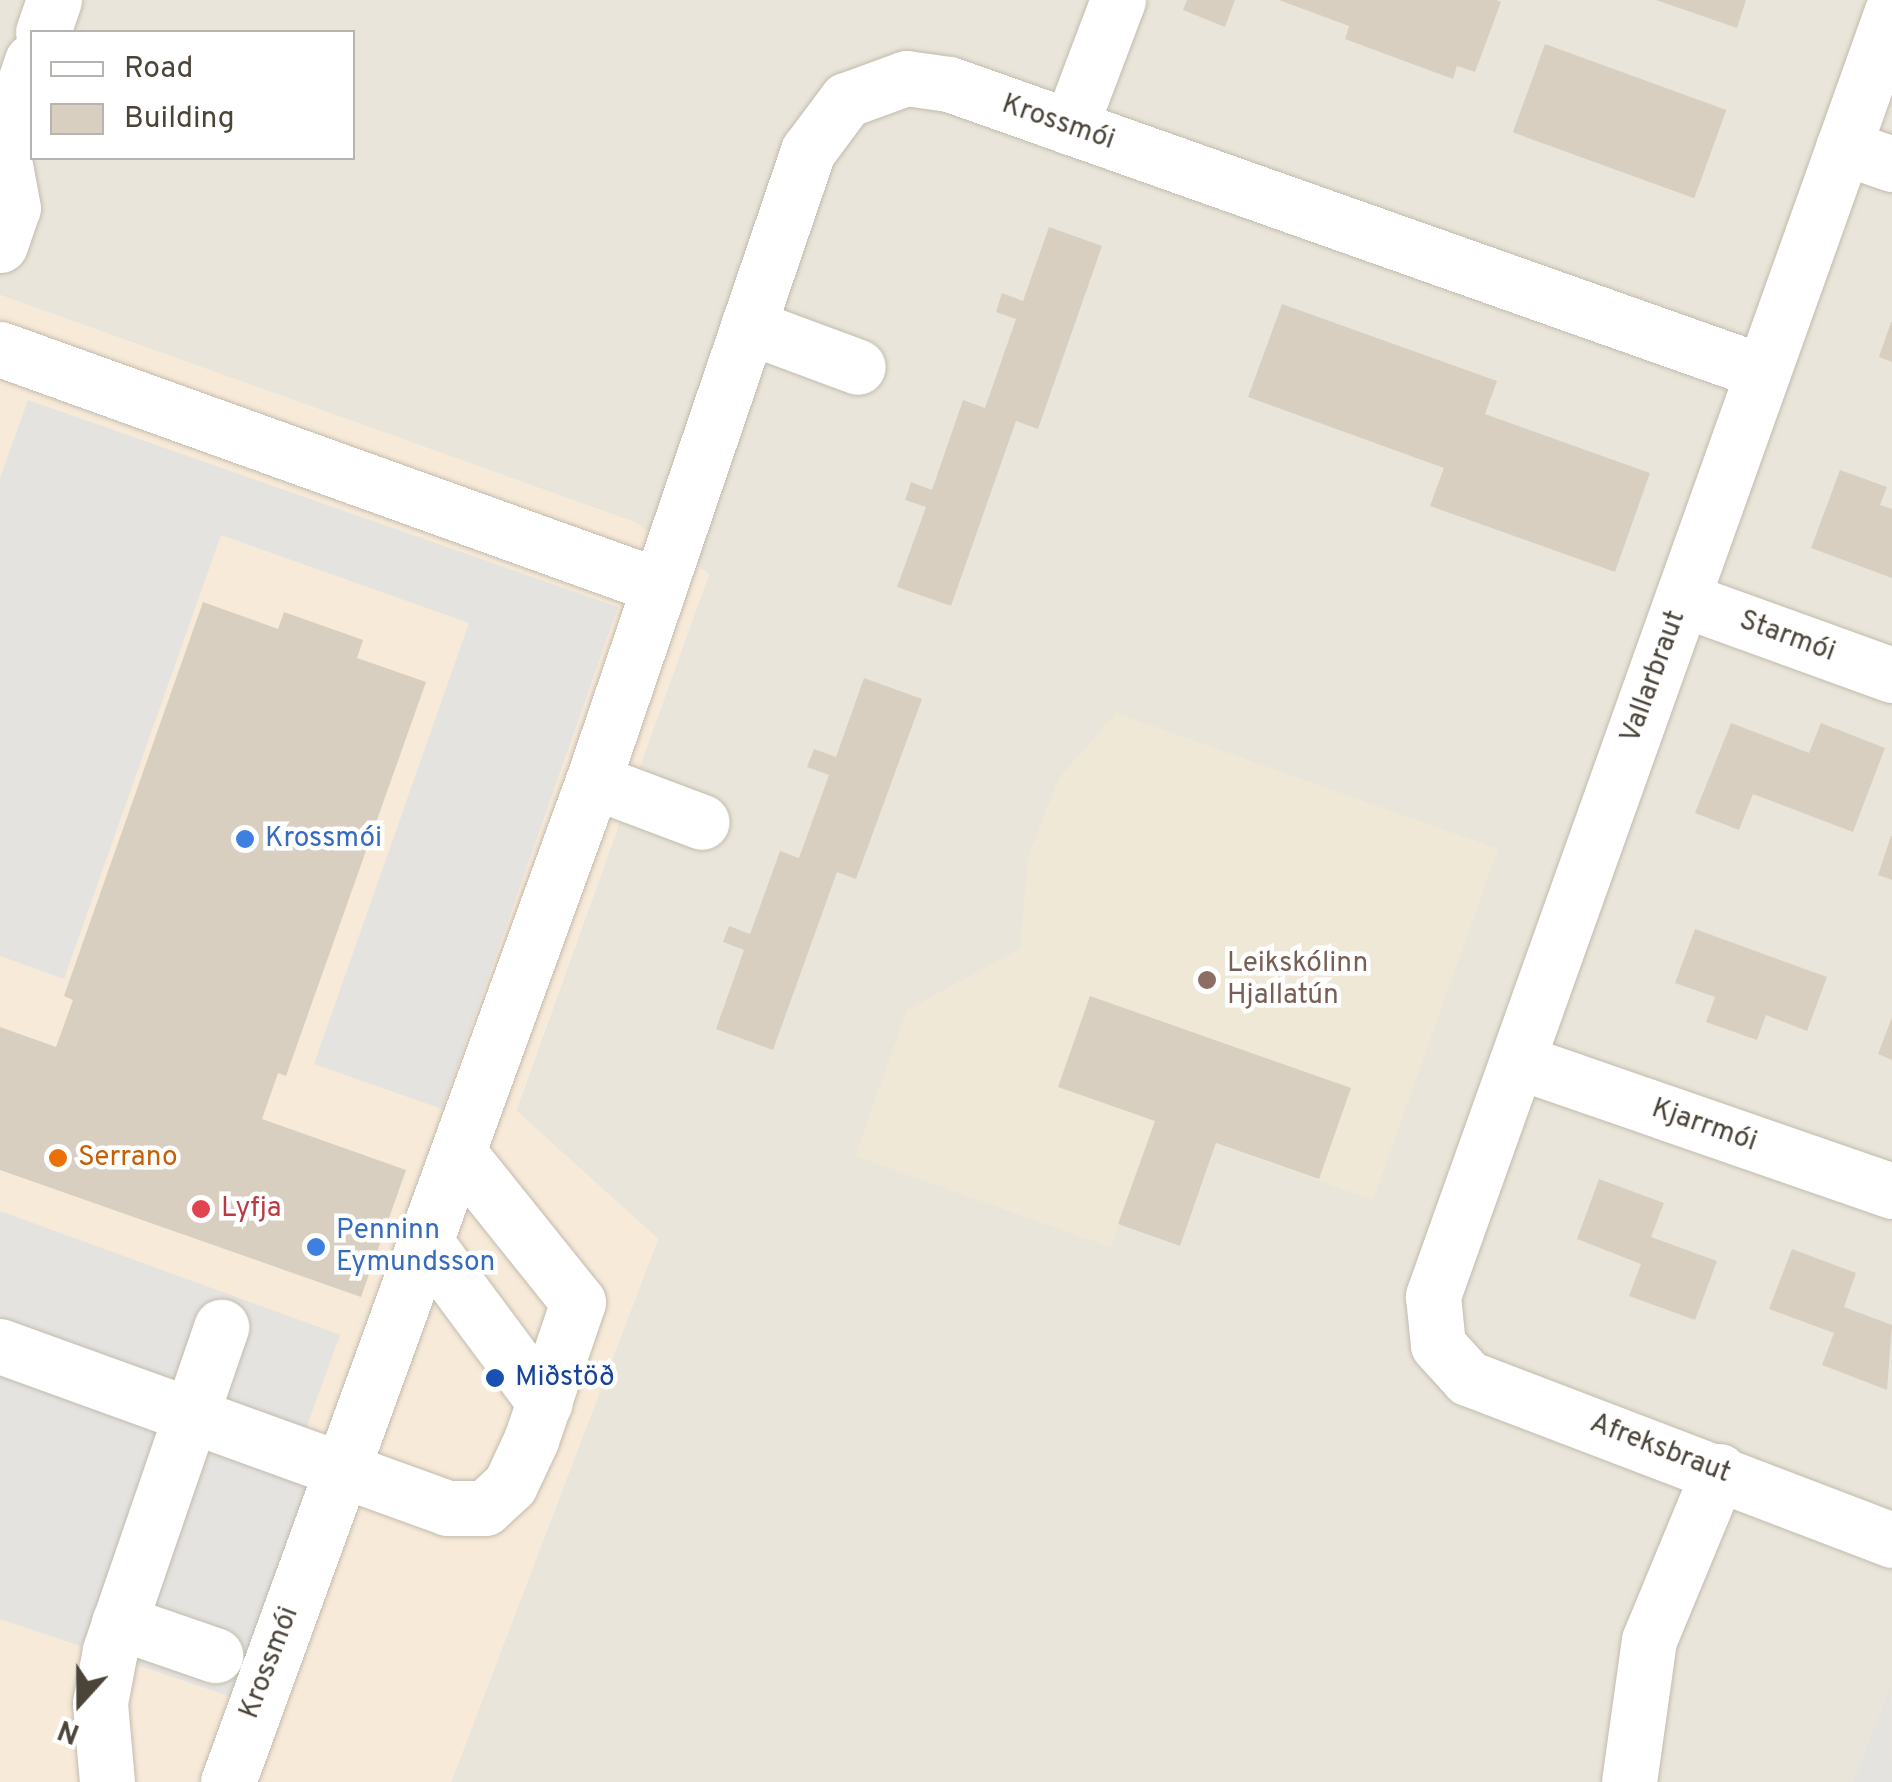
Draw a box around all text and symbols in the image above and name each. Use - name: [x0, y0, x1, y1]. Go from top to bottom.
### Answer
- legend: [30, 30, 355, 160]
- text: Road: [124, 51, 193, 88]
- street label: Krossmói: [997, 88, 1119, 158]
- text: Building: [124, 101, 235, 138]
- street label: Starmói: [1734, 604, 1840, 670]
- street label: Vallarbraut: [1615, 606, 1693, 748]
- place label: Krossmói: [265, 822, 382, 856]
- marker: Krossmói: [234, 828, 256, 850]
- place label: Leikskólinn Hjallatún: [1227, 947, 1368, 1013]
- marker: Leikskólinn Hjallatún: [1196, 969, 1218, 991]
- street label: Kjarrmói: [1647, 1092, 1761, 1160]
- place label: Serrano: [78, 1141, 178, 1175]
- marker: Serrano: [47, 1147, 69, 1169]
- place label: Lyfja: [221, 1192, 282, 1226]
- marker: Lyfja: [190, 1198, 212, 1220]
- place label: Penninn Eymundsson: [336, 1214, 495, 1280]
- marker: Penninn Eymundsson: [305, 1236, 327, 1258]
- place label: Miðstöð: [515, 1361, 615, 1395]
- marker: Miðstöð: [484, 1367, 506, 1389]
- street label: Afreksbraut: [1585, 1407, 1735, 1491]
- street label: Krossmói: [233, 1602, 307, 1724]
- north arrow: [30, 1652, 130, 1752]
- text: N: [53, 1710, 85, 1750]

